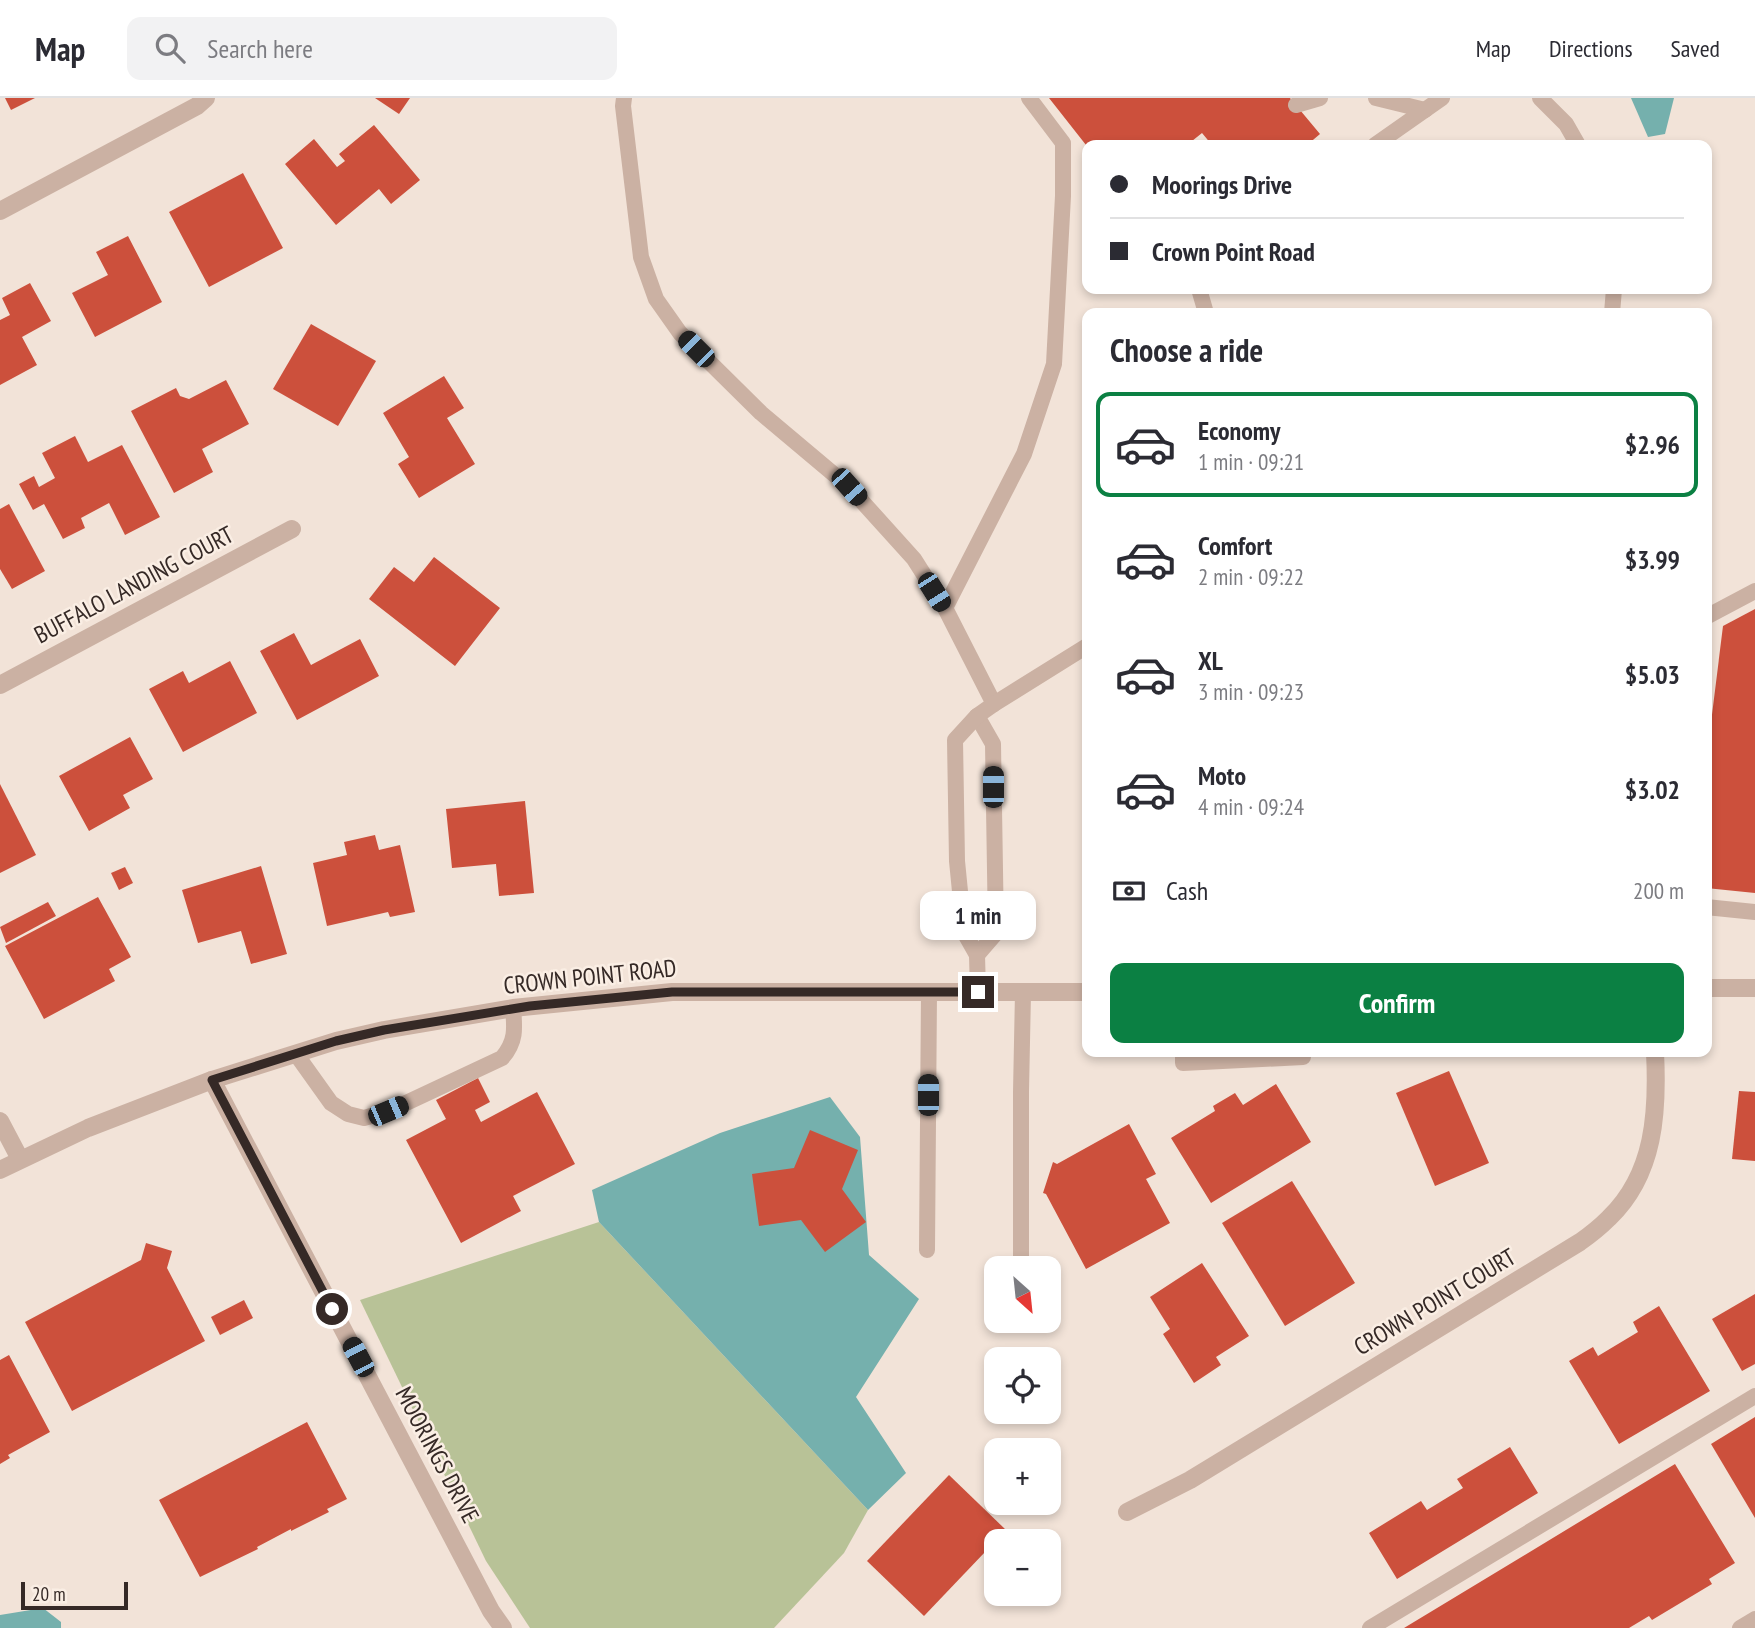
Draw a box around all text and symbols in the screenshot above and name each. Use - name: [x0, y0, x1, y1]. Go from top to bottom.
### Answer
- search box: [127, 17, 617, 80]
- text: Map: [35, 27, 85, 70]
- icon: search: [151, 29, 189, 67]
- text: Search here: [207, 32, 313, 65]
- text: Map: [1476, 33, 1511, 64]
- text: Directions: [1549, 33, 1633, 64]
- text: Saved: [1671, 33, 1720, 64]
- text: Moorings Drive: [1152, 168, 1292, 201]
- text: Crown Point Road: [1152, 235, 1315, 268]
- car: [674, 327, 719, 371]
- text: Choose a ride: [1110, 329, 1263, 371]
- icon: car: [1114, 413, 1177, 476]
- text: Economy: [1198, 414, 1280, 447]
- text: $2.96: [1625, 428, 1680, 461]
- text: 1 min · 09:21: [1198, 447, 1304, 476]
- car: [828, 464, 871, 510]
- street label: BUFFALO LANDING COURT: [29, 519, 239, 650]
- icon: car: [1114, 528, 1177, 591]
- text: Comfort: [1198, 529, 1272, 562]
- text: $3.99: [1625, 543, 1680, 576]
- text: 2 min · 09:22: [1198, 562, 1304, 591]
- car: [914, 569, 955, 615]
- icon: car: [1114, 643, 1177, 706]
- text: XL: [1198, 644, 1223, 677]
- text: $5.03: [1625, 658, 1680, 691]
- text: 3 min · 09:23: [1198, 677, 1304, 706]
- icon: car: [1114, 758, 1177, 821]
- text: Moto: [1198, 759, 1246, 792]
- car: [983, 766, 1004, 808]
- text: $3.02: [1625, 773, 1680, 806]
- text: 4 min · 09:24: [1198, 792, 1304, 821]
- icon: cash: [1110, 872, 1148, 910]
- text: Cash: [1166, 874, 1208, 907]
- text: 200 m: [1633, 876, 1684, 905]
- callout: 1 min: [920, 890, 1036, 940]
- text: 1 min: [955, 901, 1001, 930]
- street label: CROWN POINT ROAD: [502, 952, 678, 1001]
- button: Confirm: [1110, 963, 1684, 1043]
- route end: [962, 976, 994, 1008]
- car: [918, 1074, 939, 1116]
- car: [365, 1093, 412, 1129]
- street label: CROWN POINT COURT: [1348, 1241, 1521, 1362]
- north arrow: [984, 1256, 1060, 1334]
- map controls: [984, 1256, 1061, 1606]
- route start: [316, 1293, 348, 1325]
- car: [339, 1334, 378, 1380]
- button: locate: [984, 1347, 1061, 1424]
- street label: MOORINGS DRIVE: [389, 1381, 486, 1528]
- button: +: [984, 1438, 1061, 1515]
- button: −: [984, 1529, 1061, 1606]
- scale bar: [21, 1579, 128, 1611]
- text: 20 m: [32, 1582, 66, 1606]

